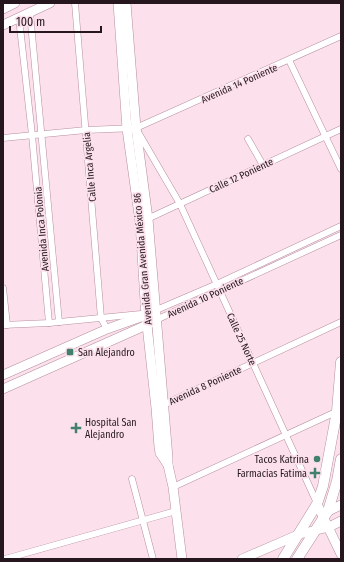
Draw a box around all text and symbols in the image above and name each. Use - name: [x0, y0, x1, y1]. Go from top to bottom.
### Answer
- scale bar: [10, 8, 101, 34]
- text: 100 m: [16, 15, 45, 29]
- street label: Avenida 14 Poniente: [199, 62, 280, 106]
- street label: Calle Inca Argelia: [81, 132, 99, 202]
- street label: Calle 12 Poniente: [208, 156, 275, 196]
- street label: Avenida Inca Polonia: [32, 186, 52, 272]
- street label: Avenida Gran Avenida México 86: [131, 193, 155, 325]
- street label: Avenida 10 Poniente: [165, 275, 245, 321]
- street label: Calle 25 Norte: [224, 311, 259, 368]
- marker: San Alejandro: [65, 347, 75, 357]
- place label: San Alejandro: [78, 347, 135, 359]
- street label: Avenida 8 Poniente: [167, 364, 244, 408]
- place label: Hospital San Alejandro: [85, 417, 137, 441]
- marker: Hospital San Alejandro: [70, 422, 82, 434]
- place label: Tacos Katrina: [254, 454, 309, 466]
- marker: Tacos Katrina: [312, 454, 322, 464]
- place label: Farmacias Fatima: [237, 468, 307, 480]
- marker: Farmacias Fatima: [310, 468, 320, 478]

